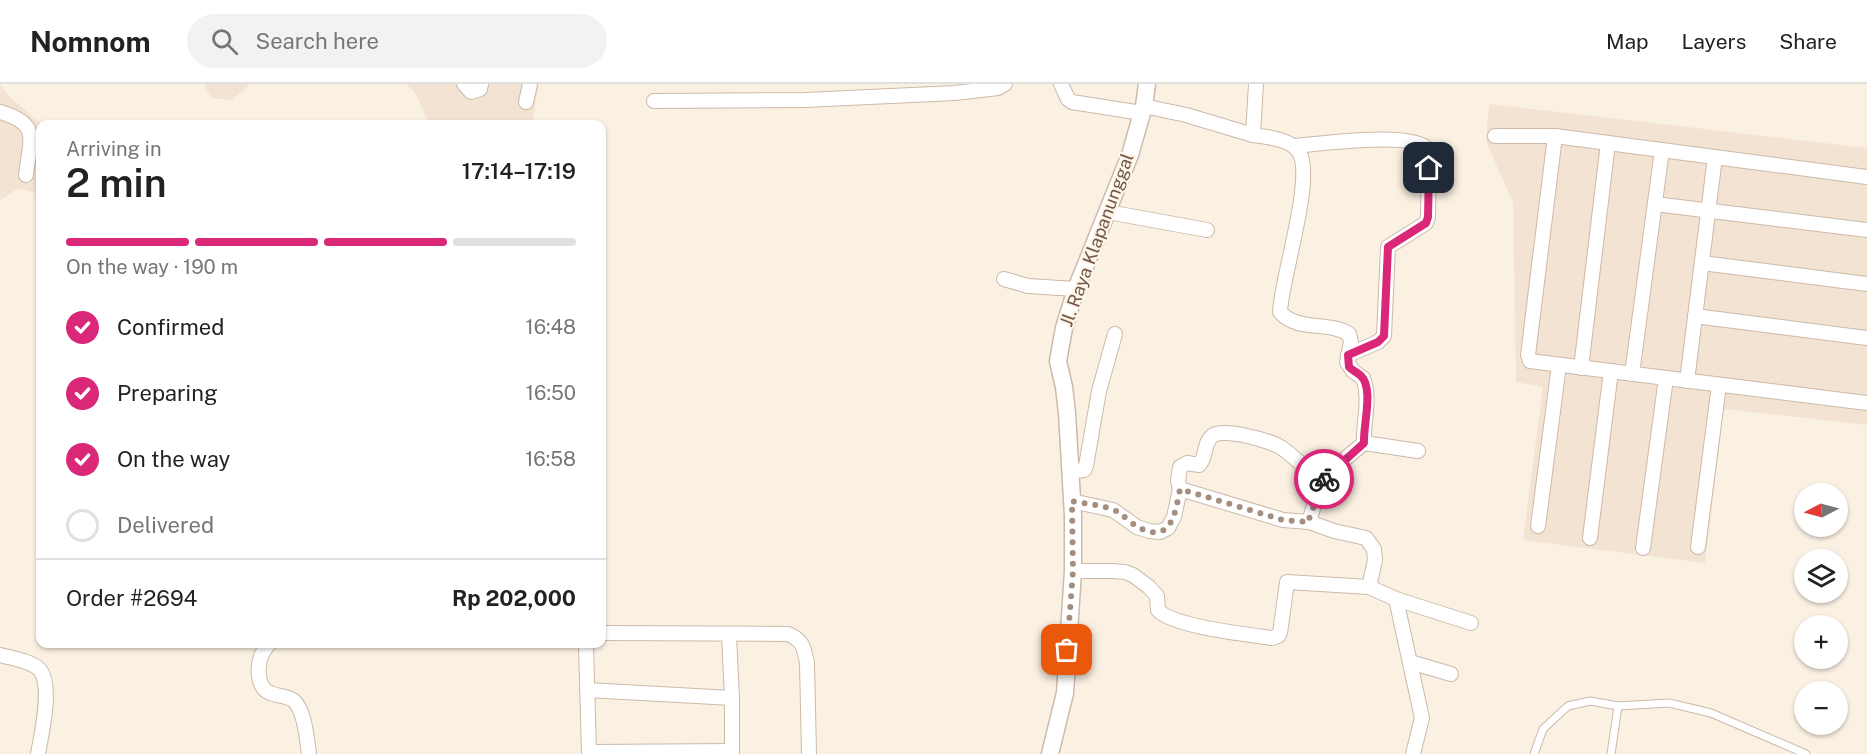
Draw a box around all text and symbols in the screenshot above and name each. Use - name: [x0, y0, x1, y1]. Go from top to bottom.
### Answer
- search box: [187, 14, 607, 68]
- text: Nomnom: [30, 25, 151, 58]
- icon: search: [208, 25, 241, 58]
- text: Search here: [256, 28, 379, 54]
- text: Map: [1606, 29, 1649, 54]
- text: Layers: [1682, 29, 1746, 54]
- text: Share: [1779, 29, 1837, 54]
- text: Arriving in: [66, 137, 161, 161]
- pin: [1403, 142, 1454, 193]
- street label: Jl. Raya Klapanunggal: [1055, 150, 1138, 329]
- icon: home: [1412, 151, 1445, 184]
- text: 17:14–17:19: [462, 158, 576, 184]
- text: 2 min: [66, 160, 167, 206]
- text: On the way · 190 m: [66, 255, 238, 279]
- icon: check: [66, 311, 99, 344]
- text: Confirmed: [117, 314, 224, 340]
- text: 16:48: [526, 315, 576, 339]
- icon: check: [66, 377, 99, 410]
- text: Preparing: [117, 380, 218, 406]
- text: 16:50: [526, 381, 576, 405]
- icon: check: [66, 443, 99, 476]
- text: On the way: [117, 446, 230, 472]
- text: 16:58: [525, 447, 576, 471]
- courier: [1294, 449, 1354, 509]
- icon: bike: [1308, 463, 1341, 496]
- north arrow: [1794, 483, 1848, 537]
- map controls: [1794, 483, 1848, 735]
- text: Delivered: [117, 512, 214, 538]
- button: layers: [1794, 549, 1848, 603]
- text: Order #2694: [66, 585, 197, 611]
- text: Rp 202,000: [452, 585, 576, 611]
- button: +: [1794, 615, 1848, 669]
- pin: [1041, 624, 1092, 675]
- icon: bag: [1050, 633, 1083, 666]
- button: −: [1794, 681, 1848, 735]

